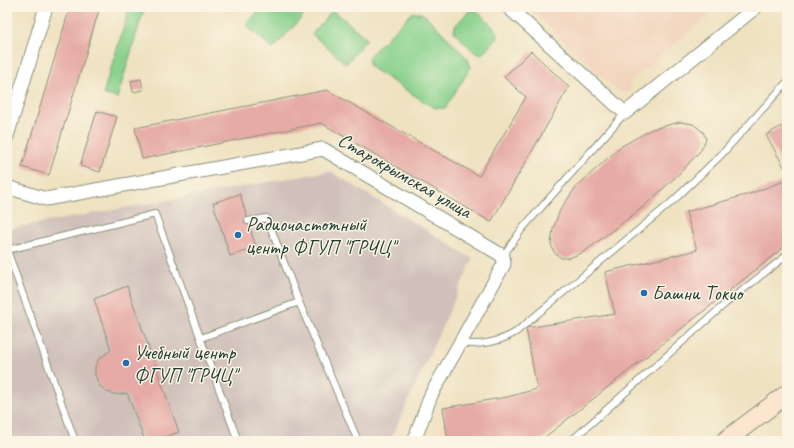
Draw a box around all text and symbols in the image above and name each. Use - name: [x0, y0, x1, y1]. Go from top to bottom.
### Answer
- street label: Старокрымская улица: [334, 127, 478, 225]
- place label: Радиочастотный центр ФГУП "ГРЧЦ": [246, 212, 399, 260]
- marker: Радиочастотный центр ФГУП "ГРЧЦ": [233, 230, 243, 240]
- place label: Башни Токио: [652, 281, 744, 306]
- marker: Башни Токио: [639, 288, 649, 298]
- place label: Учебный центр ФГУП "ГРЧЦ": [134, 340, 241, 388]
- marker: Учебный центр ФГУП "ГРЧЦ": [121, 358, 131, 368]

